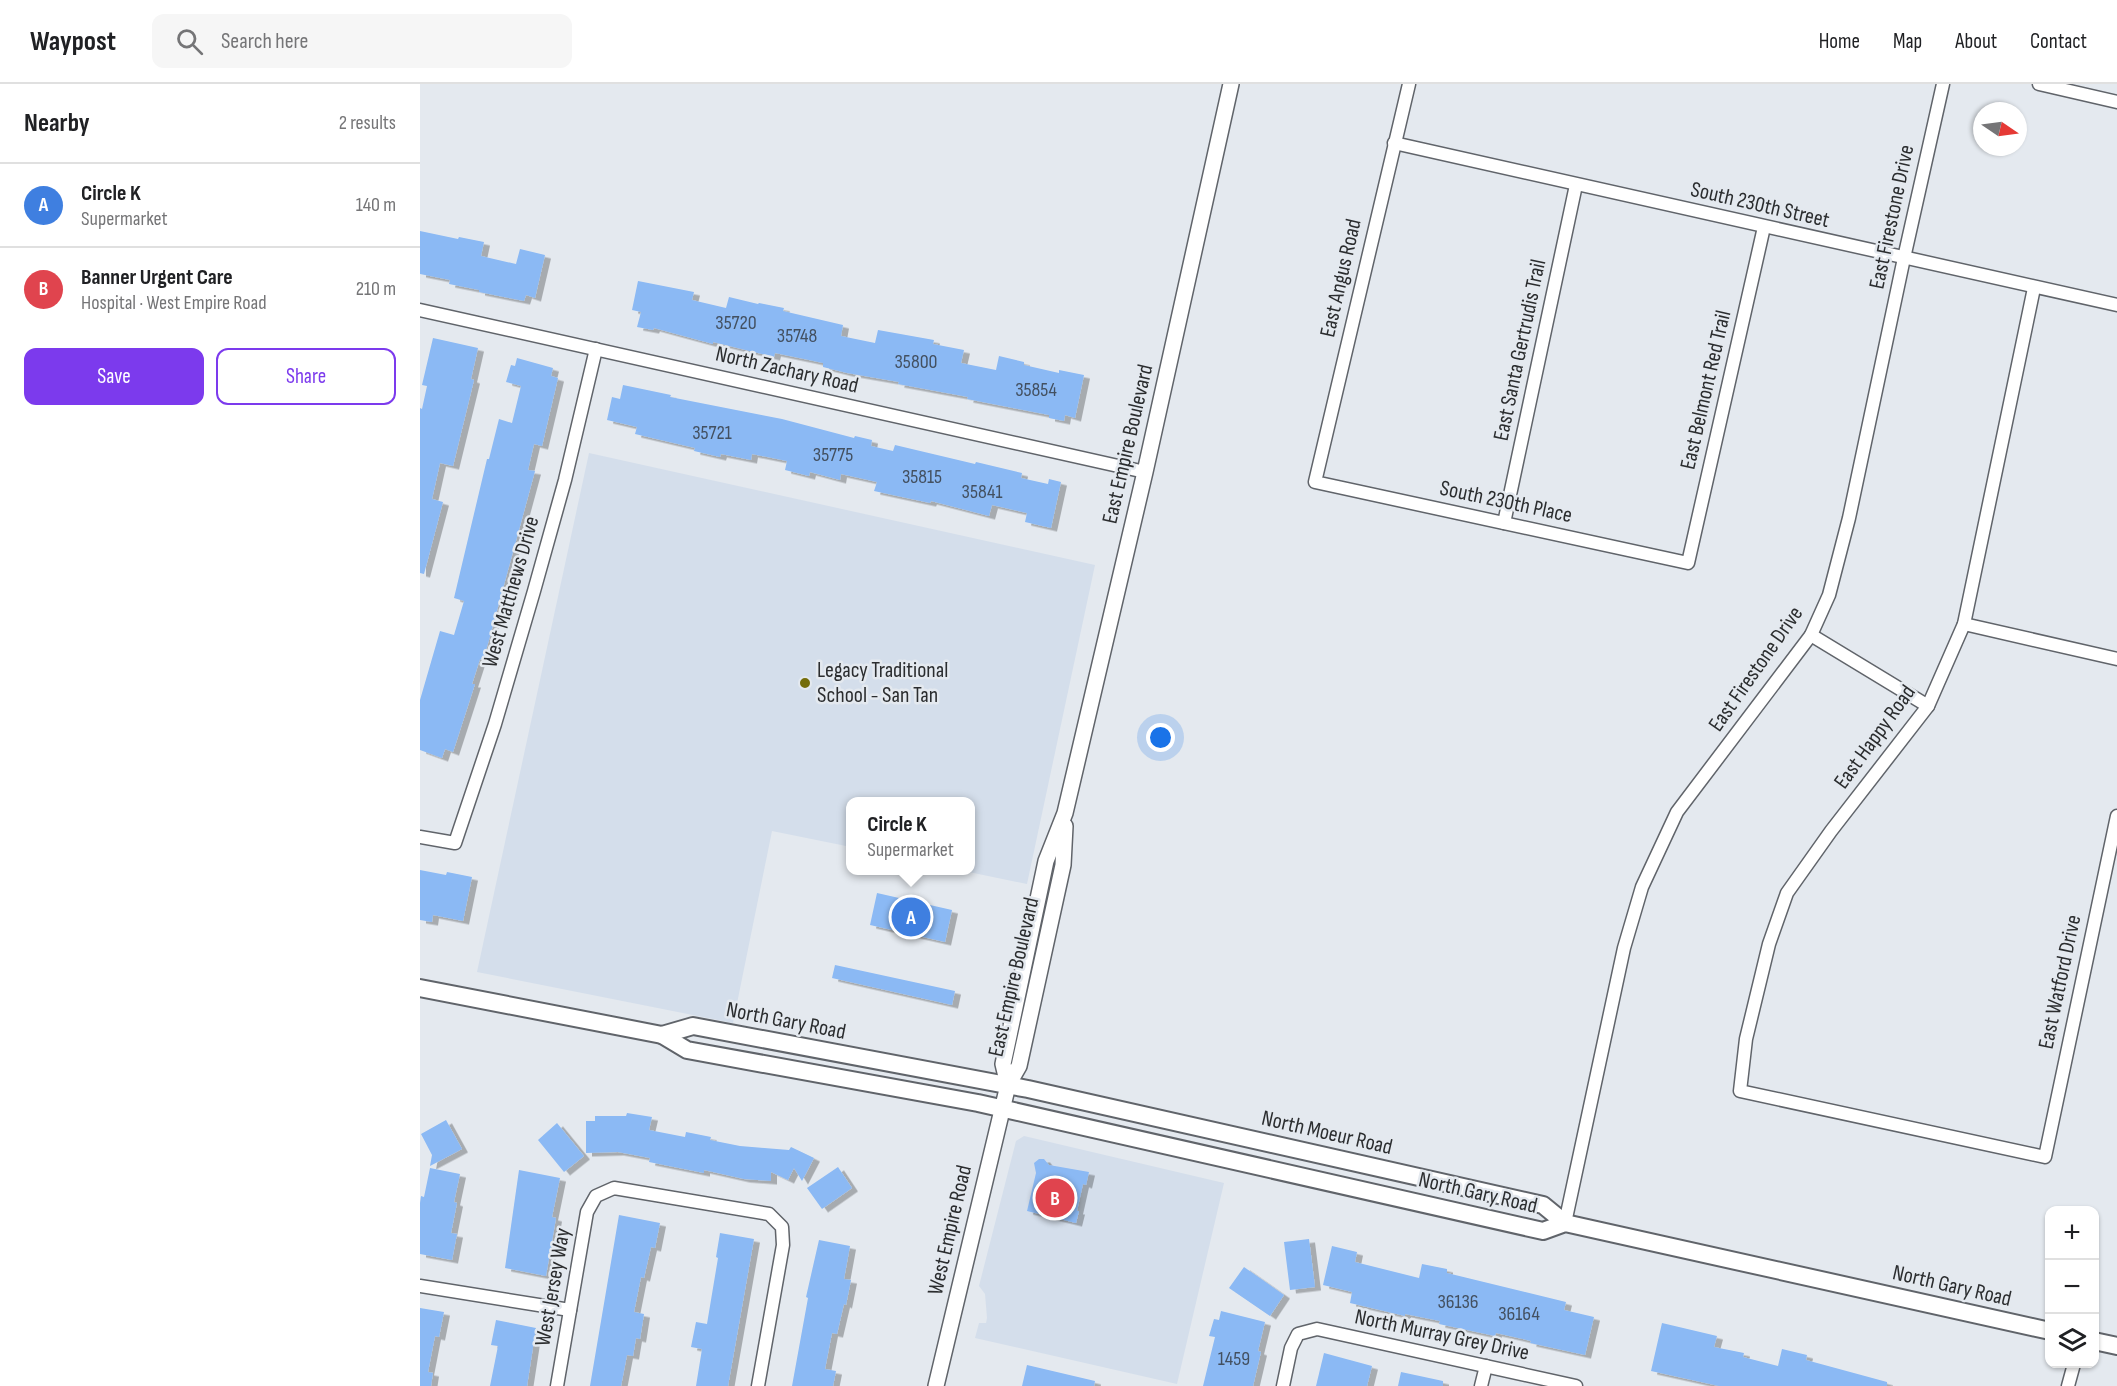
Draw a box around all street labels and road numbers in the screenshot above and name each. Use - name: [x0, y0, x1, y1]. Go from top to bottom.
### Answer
- street label: East Firestone Drive: [1864, 142, 1920, 292]
- street label: South 230th Street: [1688, 176, 1832, 234]
- street label: East Angus Road: [1314, 216, 1368, 340]
- street label: East Santa Gertrudis Trail: [1488, 257, 1552, 443]
- street label: East Belmont Red Trail: [1675, 308, 1737, 472]
- street label: North Zachary Road: [713, 340, 861, 400]
- street label: East Empire Boulevard: [1097, 362, 1159, 526]
- street label: South 230th Place: [1437, 475, 1575, 529]
- street label: West Matthews Drive: [476, 513, 546, 671]
- street label: East Firestone Drive: [1703, 601, 1809, 737]
- street label: East Happy Road: [1828, 680, 1922, 794]
- street label: East Empire Boulevard: [983, 895, 1045, 1059]
- street label: East Watford Drive: [2033, 913, 2087, 1051]
- street label: North Gary Road: [724, 996, 848, 1046]
- street label: North Moeur Road: [1259, 1105, 1395, 1161]
- street label: West Empire Road: [922, 1163, 978, 1297]
- street label: North Gary Road: [1416, 1166, 1540, 1220]
- street label: West Jersey Way: [529, 1225, 577, 1348]
- street label: North Gary Road: [1890, 1259, 2014, 1313]
- street label: North Murray Grey Drive: [1352, 1303, 1532, 1367]

